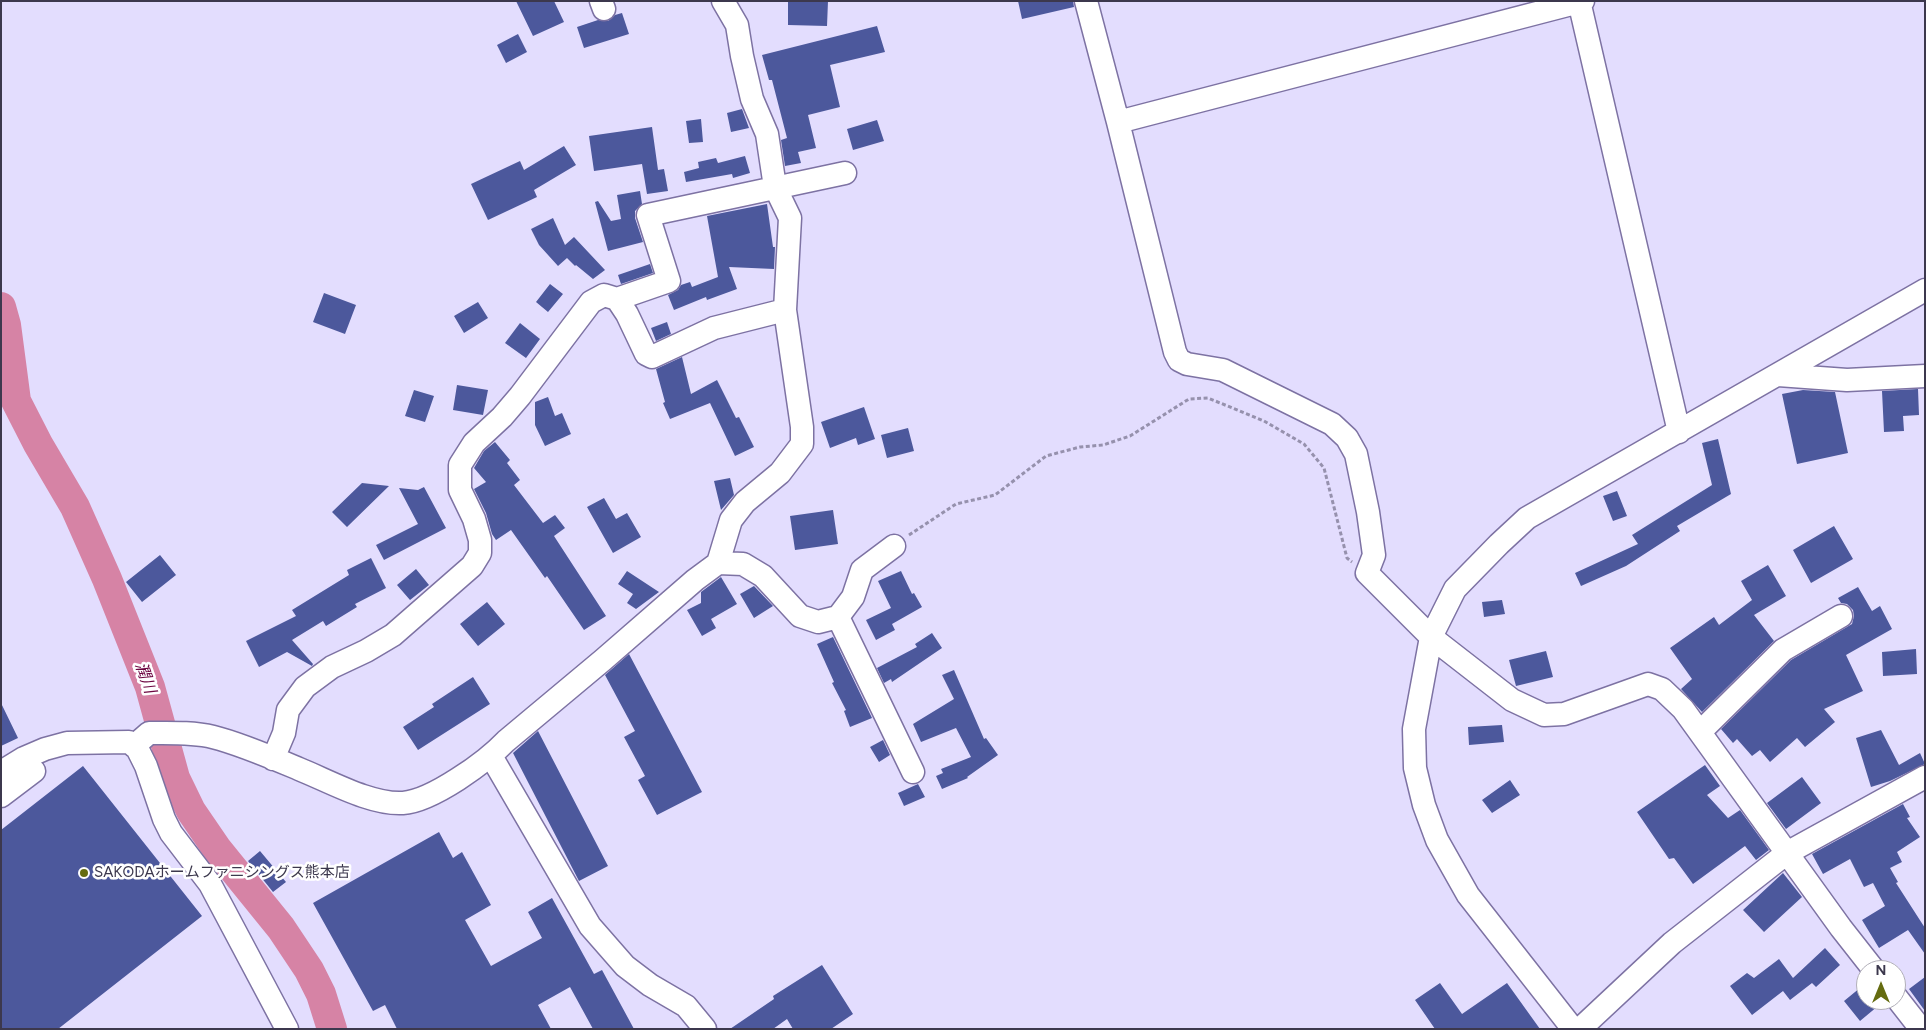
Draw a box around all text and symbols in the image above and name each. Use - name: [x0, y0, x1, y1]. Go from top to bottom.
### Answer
- water label: 潤川: [131, 660, 159, 696]
- place label: SAKODAホームファニシングス熊本店: [94, 864, 350, 882]
- marker: SAKODAホームファニシングス熊本店: [78, 867, 90, 879]
- north arrow: [1856, 960, 1906, 1010]
- text: N: [1876, 962, 1886, 979]

